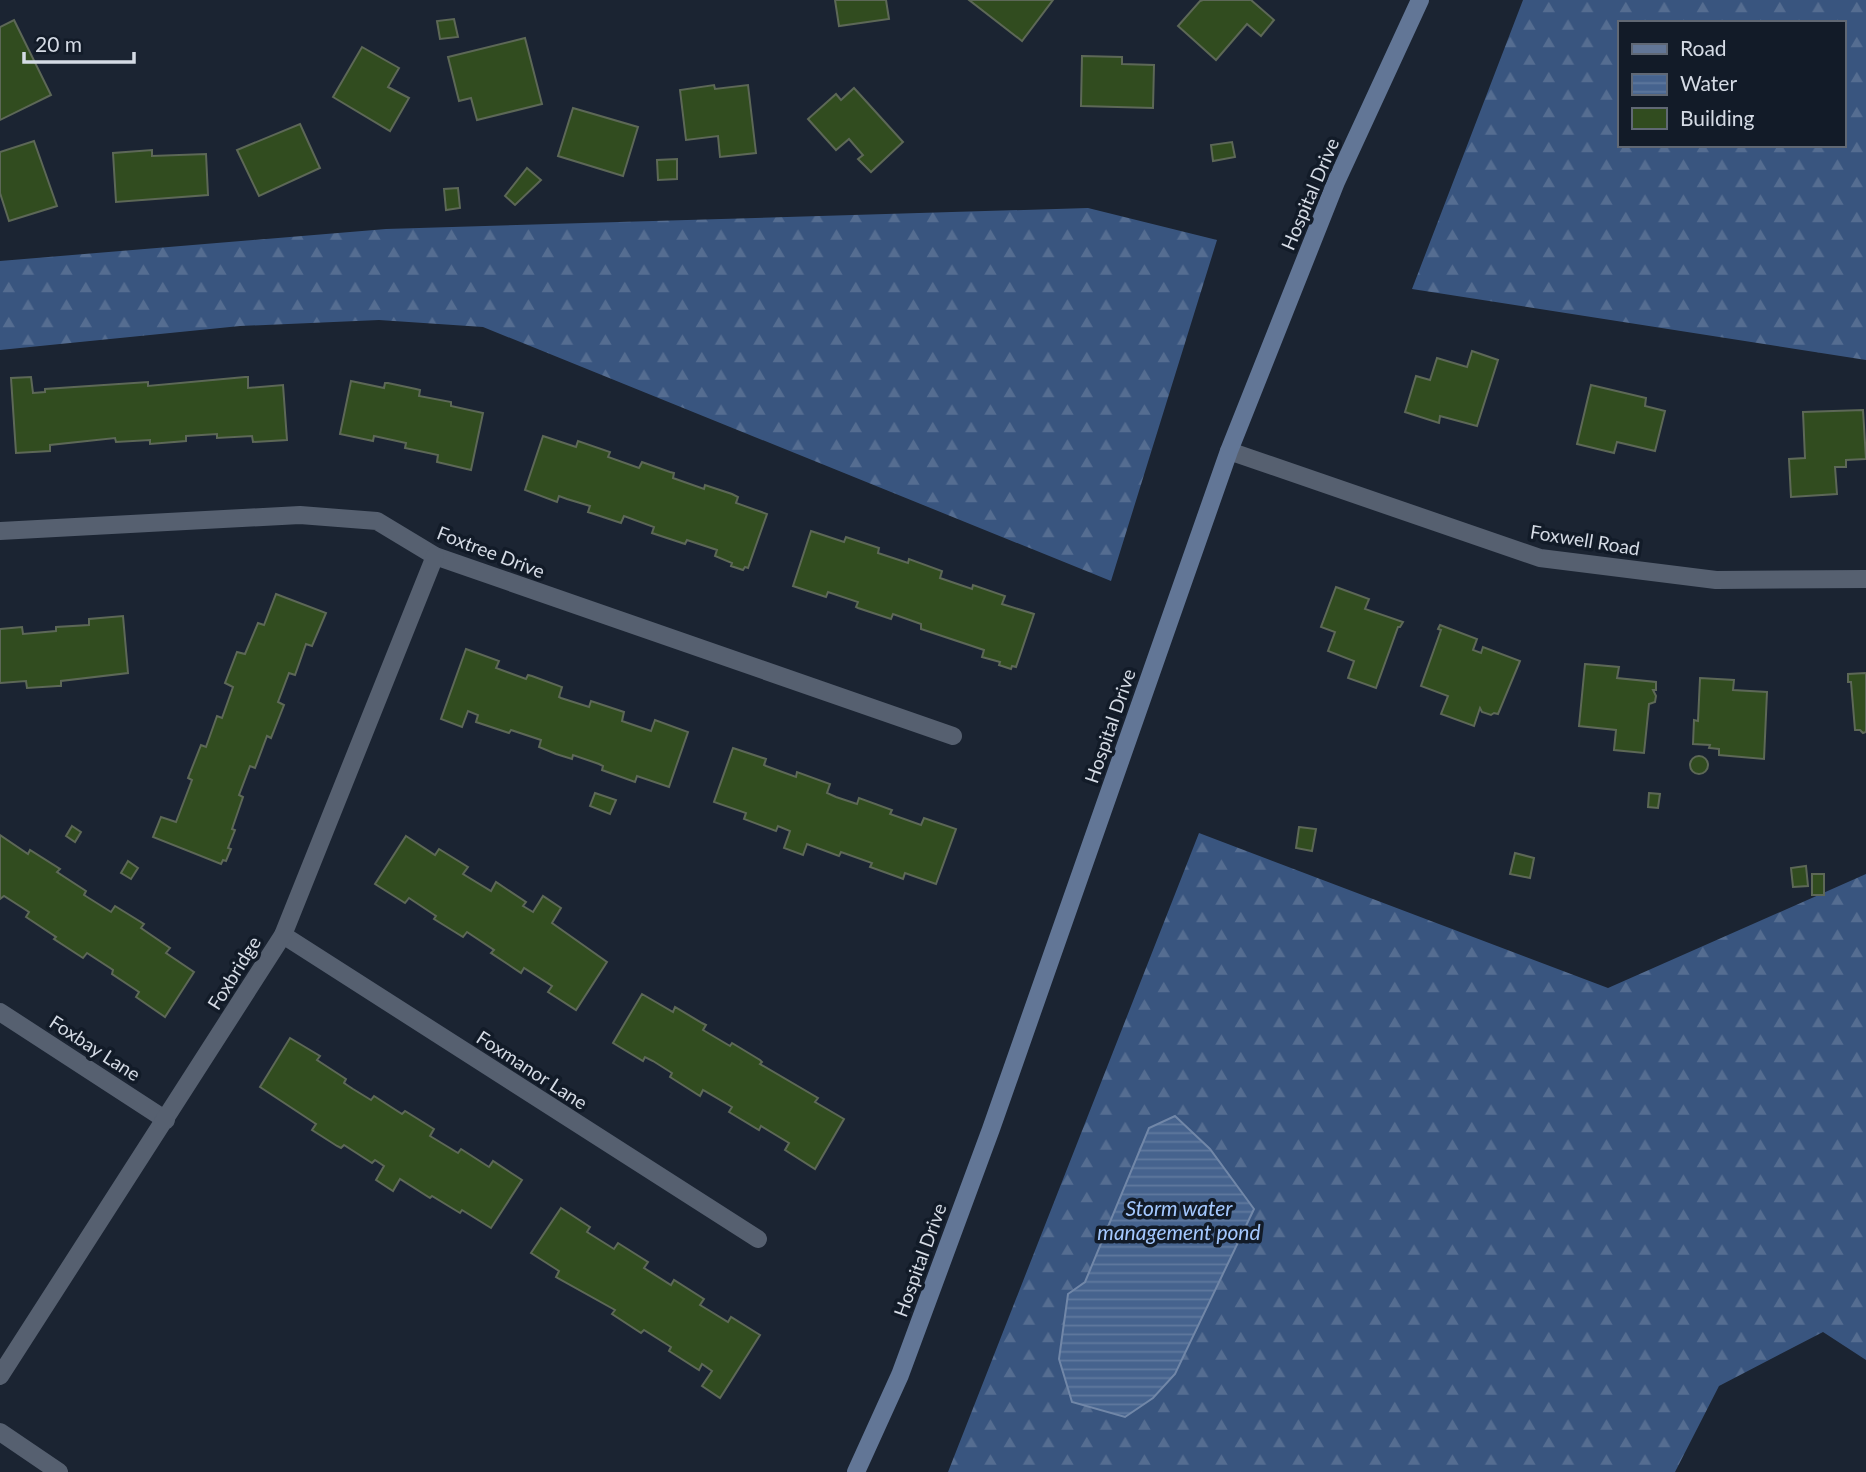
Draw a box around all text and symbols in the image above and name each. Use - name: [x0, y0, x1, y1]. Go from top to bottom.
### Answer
- scale bar: [24, 21, 135, 65]
- legend: [1618, 21, 1845, 147]
- text: 20 m: [35, 31, 82, 56]
- text: Road: [1680, 35, 1727, 60]
- text: Water: [1680, 70, 1737, 95]
- text: Building: [1680, 105, 1755, 130]
- street label: Hospital Drive: [1276, 134, 1343, 253]
- street label: Foxtree Drive: [434, 520, 548, 583]
- street label: Foxwell Road: [1529, 520, 1641, 560]
- street label: Hospital Drive: [1079, 666, 1140, 786]
- street label: Foxbridge: [202, 932, 265, 1014]
- street label: Foxbay Lane: [46, 1010, 145, 1085]
- street label: Foxmanor Lane: [473, 1025, 592, 1114]
- water label: Storm water management pond: [1097, 1195, 1261, 1244]
- street label: Hospital Drive: [888, 1200, 951, 1320]

